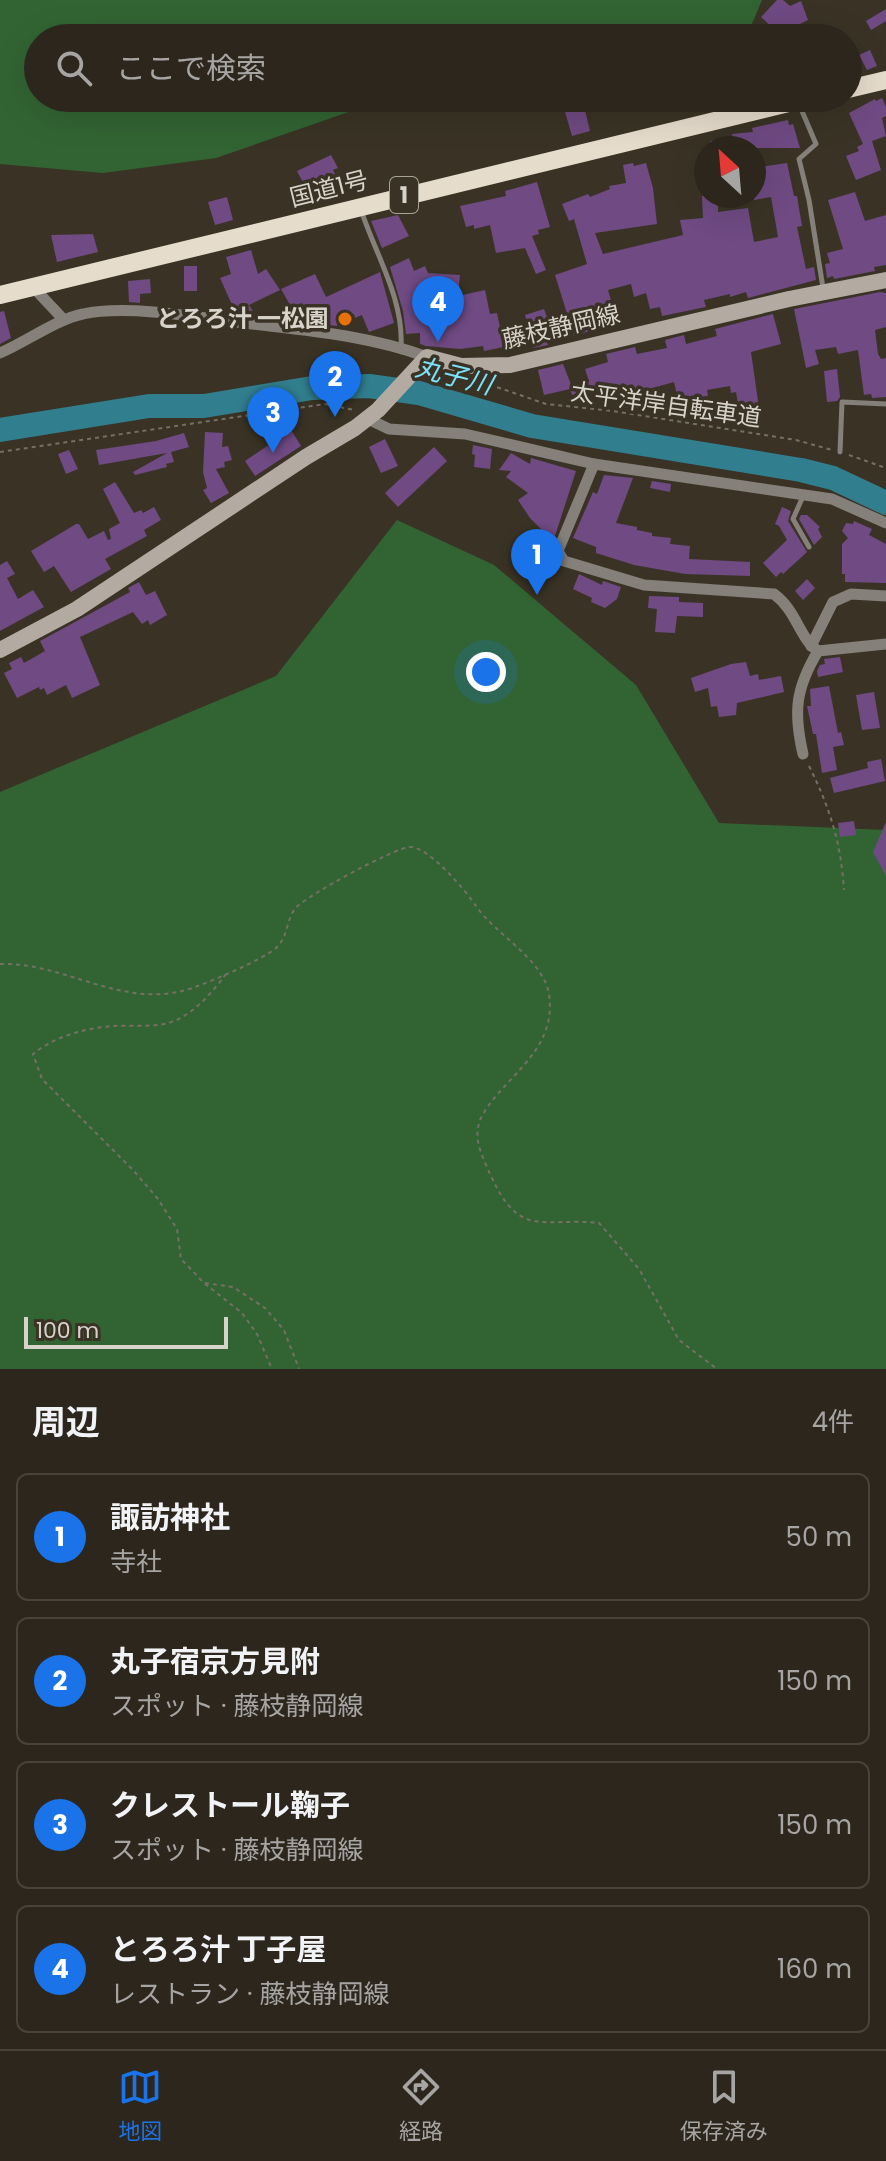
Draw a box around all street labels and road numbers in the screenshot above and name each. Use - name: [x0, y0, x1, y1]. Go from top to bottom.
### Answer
- street label: 国道1号: [286, 163, 372, 214]
- road number: 1: [390, 177, 418, 213]
- street label: 藤枝静岡線: [499, 297, 623, 356]
- street label: 太平洋岸自転車道: [569, 375, 763, 434]

